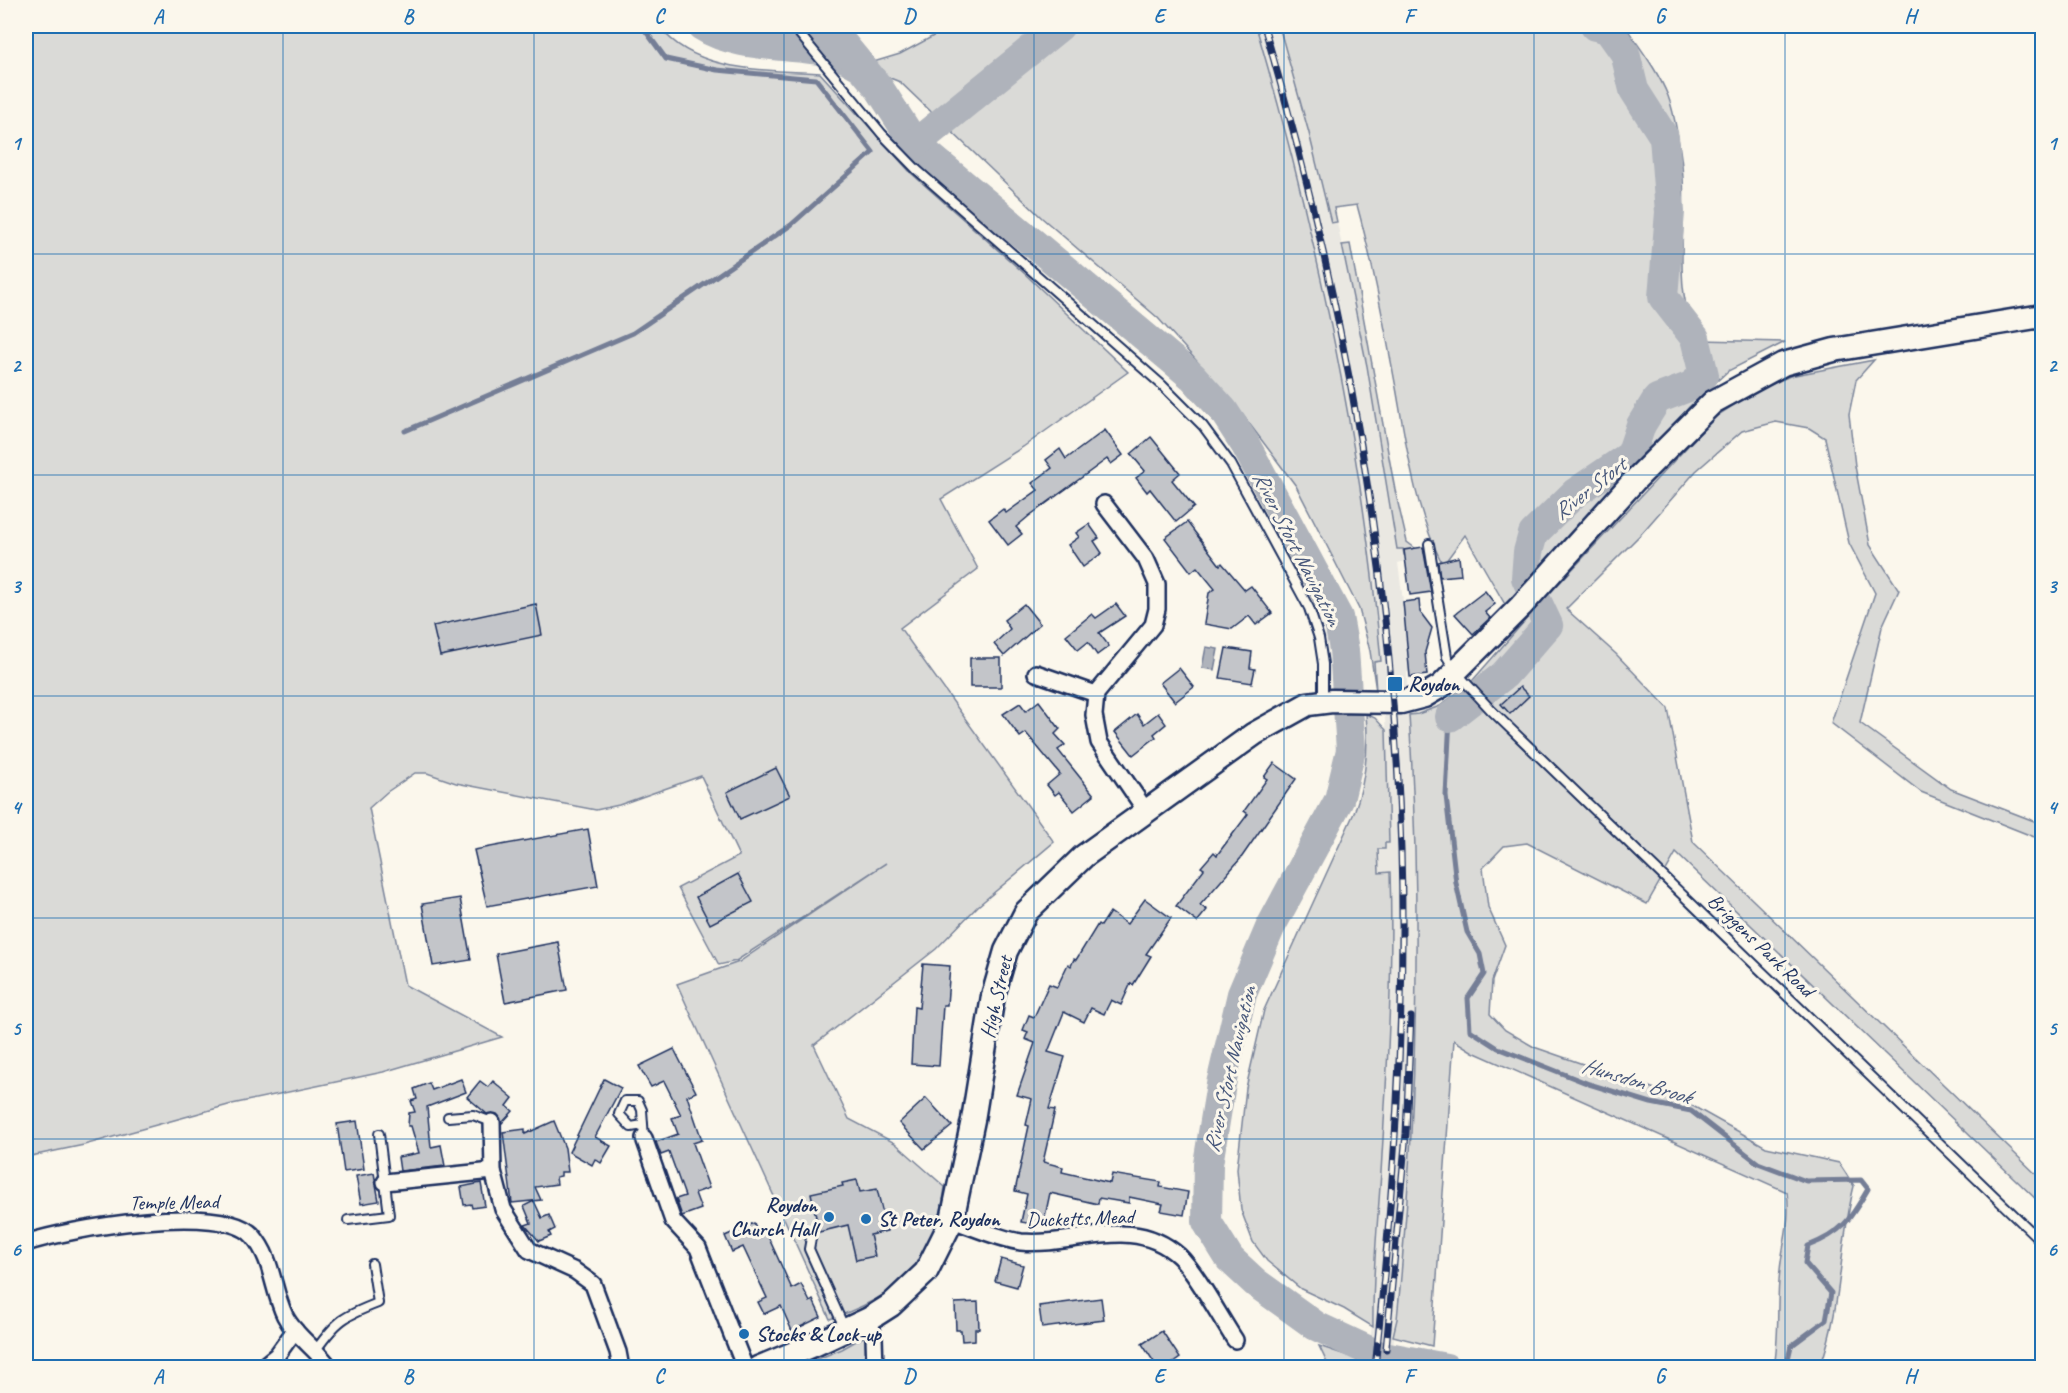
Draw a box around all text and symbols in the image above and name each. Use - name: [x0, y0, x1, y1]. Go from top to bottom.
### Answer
- text: A: [153, 4, 165, 29]
- text: B: [403, 4, 415, 29]
- text: C: [654, 4, 666, 29]
- text: D: [903, 4, 917, 29]
- text: E: [1154, 4, 1168, 29]
- text: F: [1404, 4, 1418, 29]
- text: G: [1655, 4, 1668, 29]
- text: H: [1904, 4, 1919, 29]
- text: 1: [12, 131, 23, 156]
- text: 1: [2048, 131, 2059, 156]
- text: 2: [12, 353, 23, 378]
- text: 2: [2048, 353, 2059, 378]
- water label: River Stort: [1548, 449, 1635, 526]
- water label: River Stort Navigation: [1246, 467, 1349, 632]
- text: 3: [12, 574, 23, 599]
- text: 3: [2048, 574, 2059, 599]
- place label: Roydon: [1408, 671, 1461, 697]
- marker: Roydon: [1386, 675, 1404, 693]
- text: 4: [12, 795, 24, 820]
- text: 4: [2048, 795, 2060, 820]
- street label: Briggens Park Road: [1702, 888, 1822, 1005]
- street label: High Street: [974, 951, 1019, 1041]
- water label: River Stort Navigation: [1197, 981, 1263, 1155]
- text: 5: [12, 1016, 23, 1041]
- text: 5: [2048, 1016, 2059, 1041]
- water label: Hunsdon Brook: [1579, 1051, 1698, 1112]
- street label: Temple Mead: [129, 1188, 223, 1216]
- place label: Roydon Church Hall: [731, 1192, 821, 1242]
- street label: Ducketts Mead: [1026, 1203, 1137, 1233]
- place label: St Peter, Roydon: [878, 1206, 1001, 1232]
- marker: Roydon Church Hall: [822, 1210, 836, 1224]
- marker: St Peter, Roydon: [859, 1212, 873, 1226]
- text: 6: [11, 1237, 22, 1262]
- text: 6: [2047, 1237, 2058, 1262]
- place label: Stocks & Lock-up: [756, 1321, 883, 1347]
- marker: Stocks & Lock-up: [737, 1327, 751, 1341]
- text: A: [153, 1364, 165, 1389]
- text: B: [403, 1364, 415, 1389]
- text: C: [654, 1364, 666, 1389]
- text: D: [903, 1364, 917, 1389]
- text: E: [1154, 1364, 1168, 1389]
- text: F: [1404, 1364, 1418, 1389]
- text: G: [1655, 1364, 1668, 1389]
- text: H: [1904, 1364, 1919, 1389]

